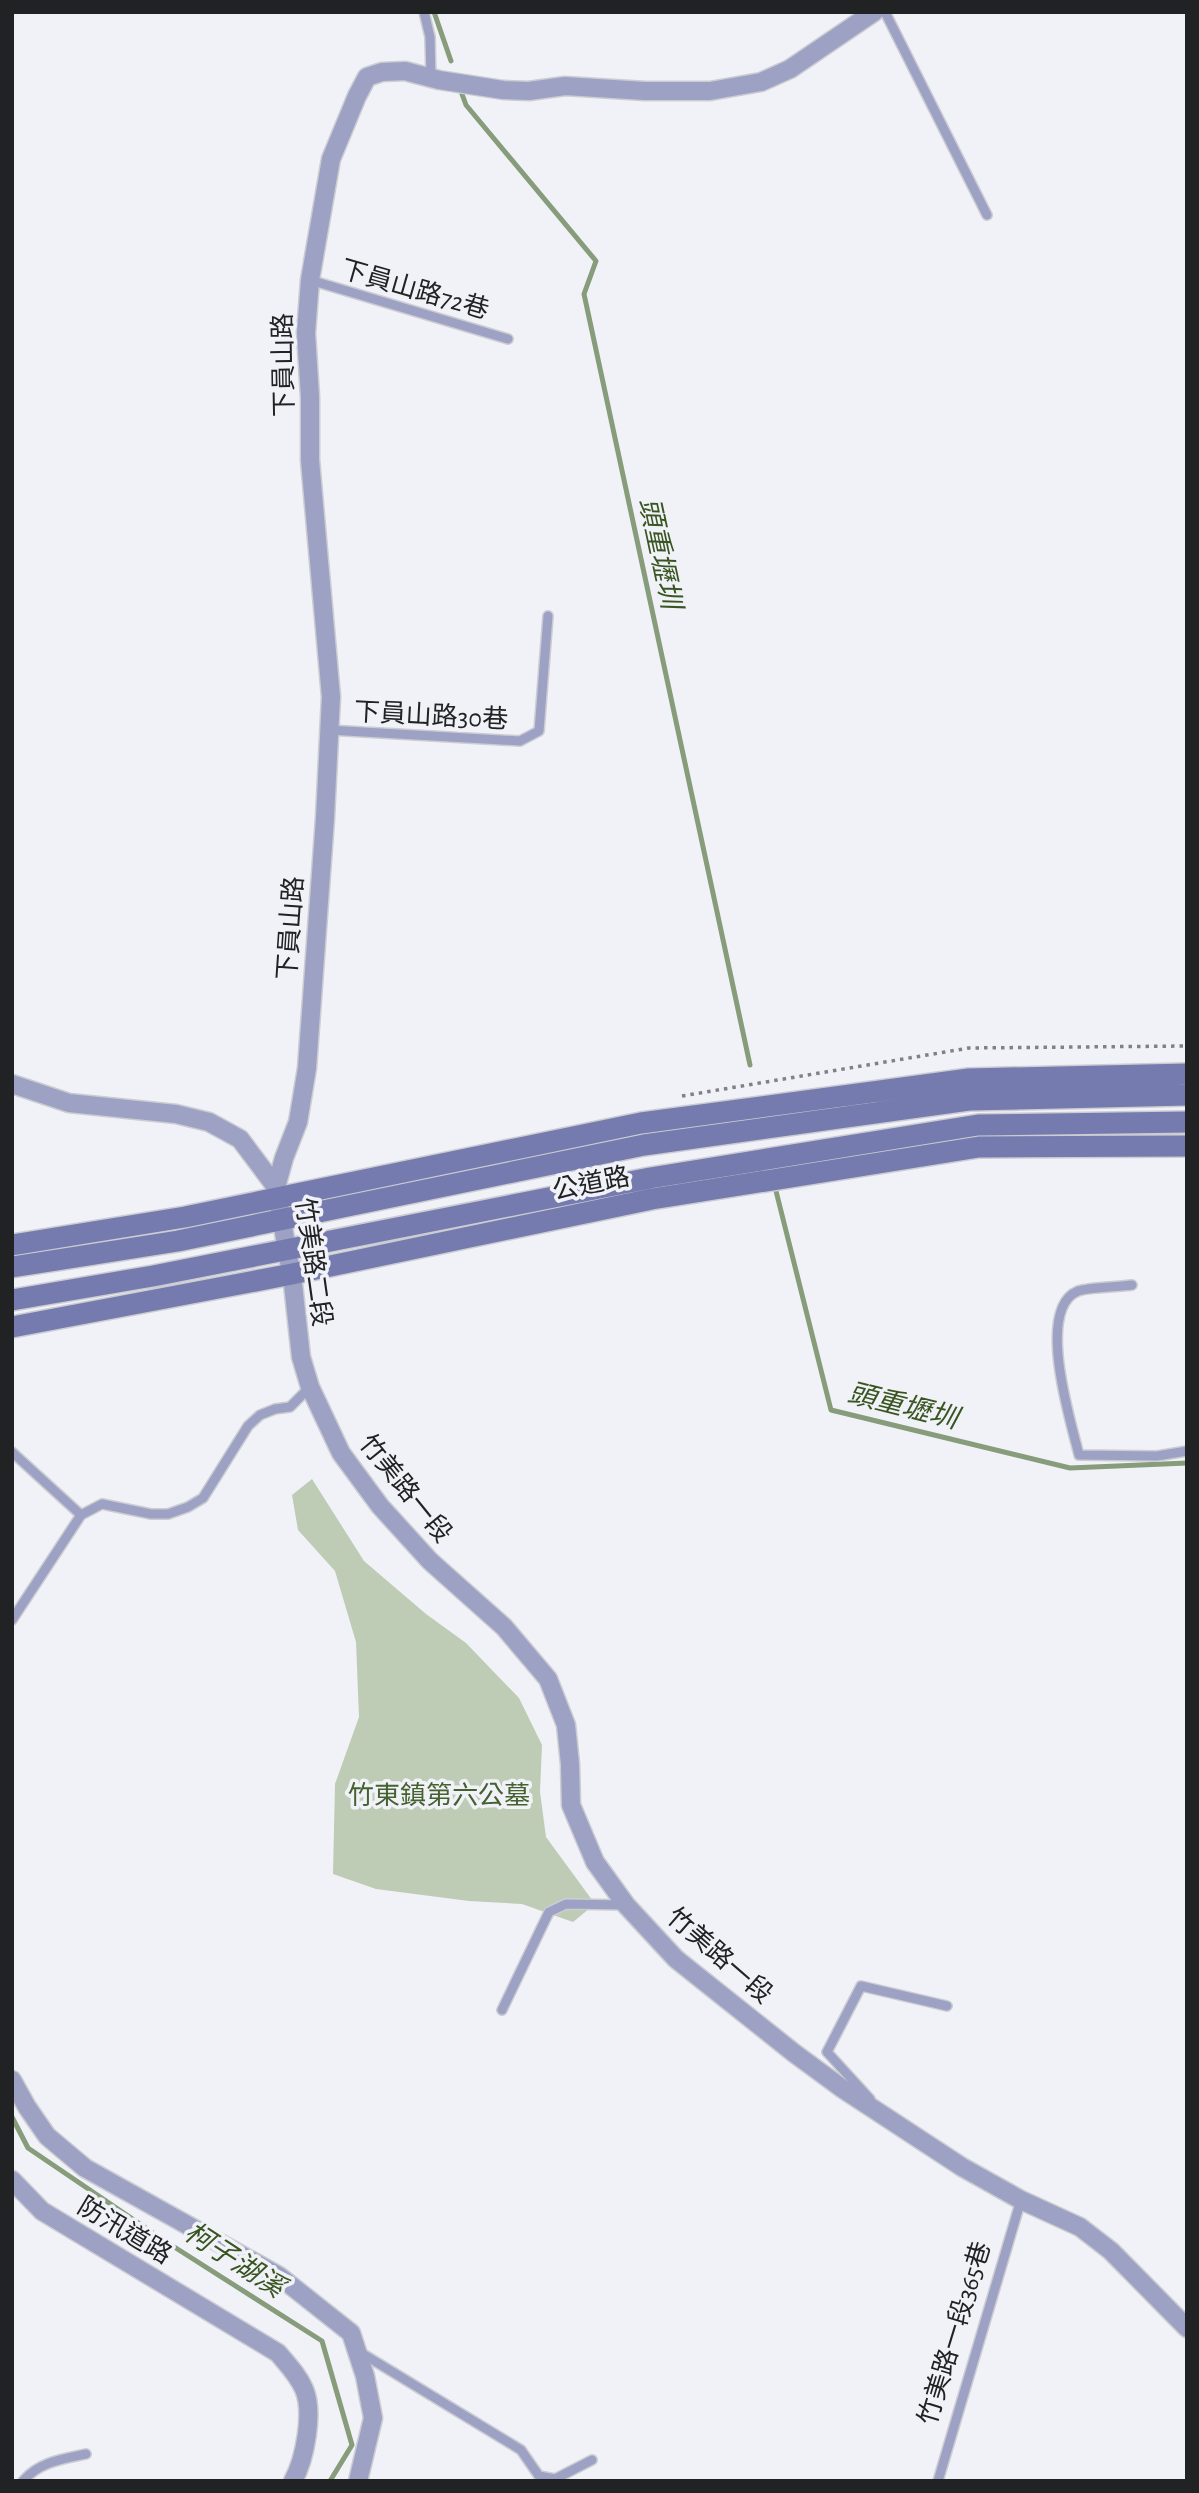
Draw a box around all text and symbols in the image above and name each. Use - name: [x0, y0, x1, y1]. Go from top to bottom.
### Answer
- street label: 下員山路72巷: [338, 255, 492, 324]
- street label: 下員山路: [269, 313, 298, 417]
- water label: 頭重壢圳: [634, 495, 687, 615]
- street label: 下員山路30巷: [353, 698, 509, 733]
- street label: 下員山路: [273, 875, 308, 981]
- street label: 公道路: [550, 1162, 632, 1204]
- street label: 竹美路二段: [291, 1196, 337, 1328]
- water label: 頭重壢圳: [845, 1378, 965, 1435]
- street label: 竹美路一段: [354, 1429, 458, 1547]
- park label: 竹東鎮第六公墓: [348, 1781, 530, 1809]
- street label: 竹美路一段: [662, 1902, 778, 2008]
- street label: 防汛道路: [73, 2191, 177, 2269]
- water label: 柯子湖溪: [179, 2217, 293, 2305]
- street label: 竹美路一段365巷: [913, 2238, 995, 2428]

